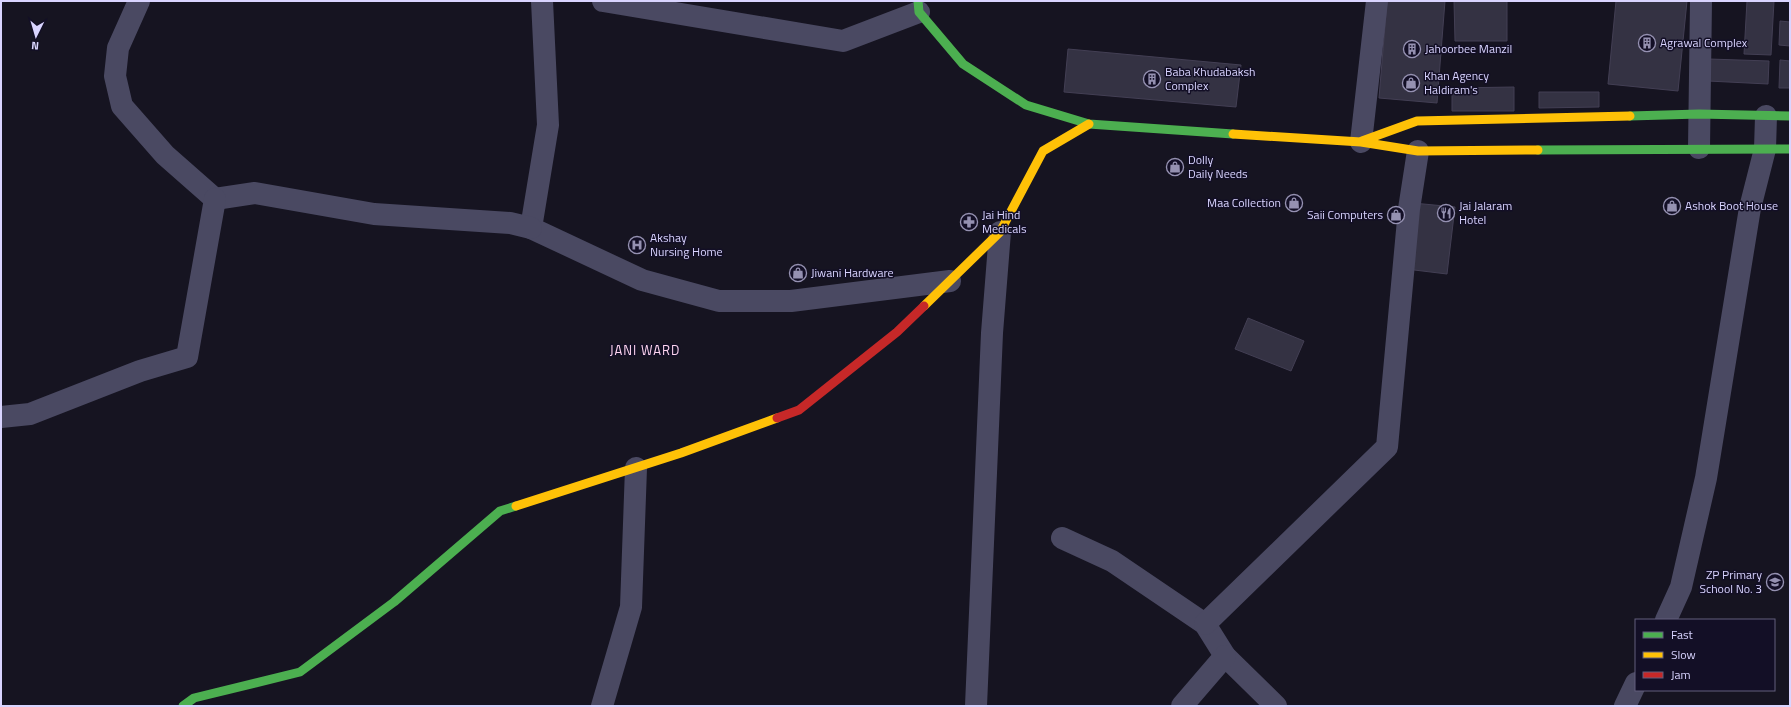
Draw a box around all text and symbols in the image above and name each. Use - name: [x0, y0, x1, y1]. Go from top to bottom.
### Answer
- north arrow: [16, 16, 56, 56]
- building icon: Agrawal Complex: [1637, 33, 1657, 53]
- place label: Agrawal Complex: [1660, 33, 1748, 52]
- text: N: [31, 38, 40, 54]
- building icon: Jahoorbee Manzil: [1402, 39, 1422, 59]
- place label: Jahoorbee Manzil: [1425, 39, 1512, 58]
- place label: Baba Khudabaksh Complex: [1165, 62, 1255, 95]
- place label: Khan Agency Haldiram's: [1424, 66, 1489, 99]
- building icon: Baba Khudabaksh Complex: [1142, 69, 1162, 89]
- shop icon: Khan Agency Haldiram's: [1401, 73, 1421, 93]
- place label: Dolly Daily Needs: [1188, 150, 1248, 183]
- shop icon: Dolly Daily Needs: [1165, 157, 1185, 177]
- place label: Maa Collection: [1207, 193, 1281, 212]
- shop icon: Maa Collection: [1284, 193, 1304, 213]
- place label: Jai Jalaram Hotel: [1459, 196, 1512, 229]
- shop icon: Ashok Boot House: [1662, 196, 1682, 216]
- place label: Ashok Boot House: [1685, 196, 1778, 215]
- restaurant icon: Jai Jalaram Hotel: [1436, 203, 1456, 223]
- place label: Jai Hind Medicals: [982, 205, 1027, 238]
- place label: Saii Computers: [1307, 205, 1383, 224]
- shop icon: Saii Computers: [1386, 205, 1406, 225]
- pharmacy icon: Jai Hind Medicals: [959, 212, 979, 232]
- place label: Akshay Nursing Home: [650, 228, 723, 261]
- hospital icon: Akshay Nursing Home: [627, 235, 647, 255]
- shop icon: Jiwani Hardware: [788, 263, 808, 283]
- place label: Jiwani Hardware: [811, 263, 894, 282]
- district label: JANI WARD: [610, 340, 680, 360]
- place label: ZP Primary School No. 3: [1699, 565, 1762, 598]
- school or university icon: ZP Primary School No. 3: [1765, 572, 1785, 592]
- legend: [1635, 619, 1775, 691]
- text: Fast: [1671, 625, 1694, 644]
- text: Slow: [1671, 645, 1696, 664]
- text: Jam: [1671, 665, 1691, 684]

